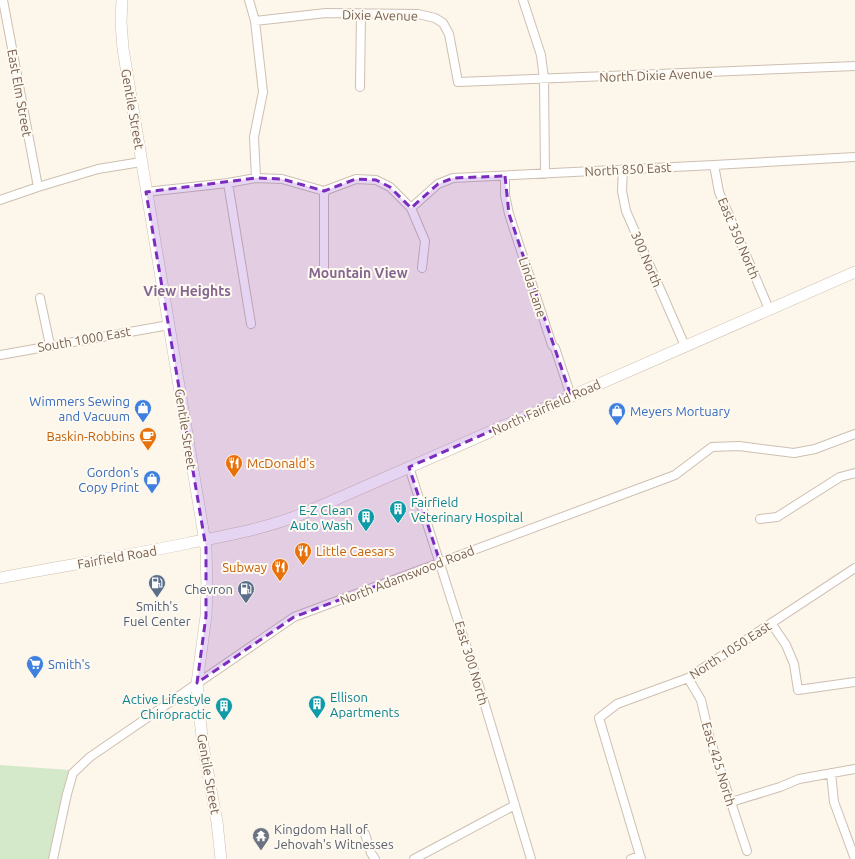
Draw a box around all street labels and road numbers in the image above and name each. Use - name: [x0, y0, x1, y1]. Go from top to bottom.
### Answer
- street label: Dixie Avenue: [342, 7, 418, 23]
- street label: East Elm Street: [5, 48, 35, 138]
- street label: North Dixie Avenue: [599, 66, 713, 84]
- street label: Gentile Street: [119, 68, 147, 150]
- street label: North 850 East: [584, 160, 672, 178]
- street label: East 350 North: [716, 195, 762, 281]
- street label: 300 North: [629, 229, 665, 289]
- street label: Linda Lane: [517, 255, 549, 319]
- street label: South 1000 East: [36, 324, 132, 354]
- street label: North Fairfield Road: [489, 377, 603, 437]
- street label: Gentile Street: [173, 388, 199, 470]
- street label: Fairfield Road: [76, 543, 158, 571]
- street label: North Adamswood Road: [338, 543, 476, 607]
- street label: North 1050 East: [687, 618, 773, 682]
- street label: East 300 North: [453, 619, 491, 707]
- street label: East 425 North: [700, 720, 738, 808]
- street label: Gentile Street: [195, 733, 223, 815]

